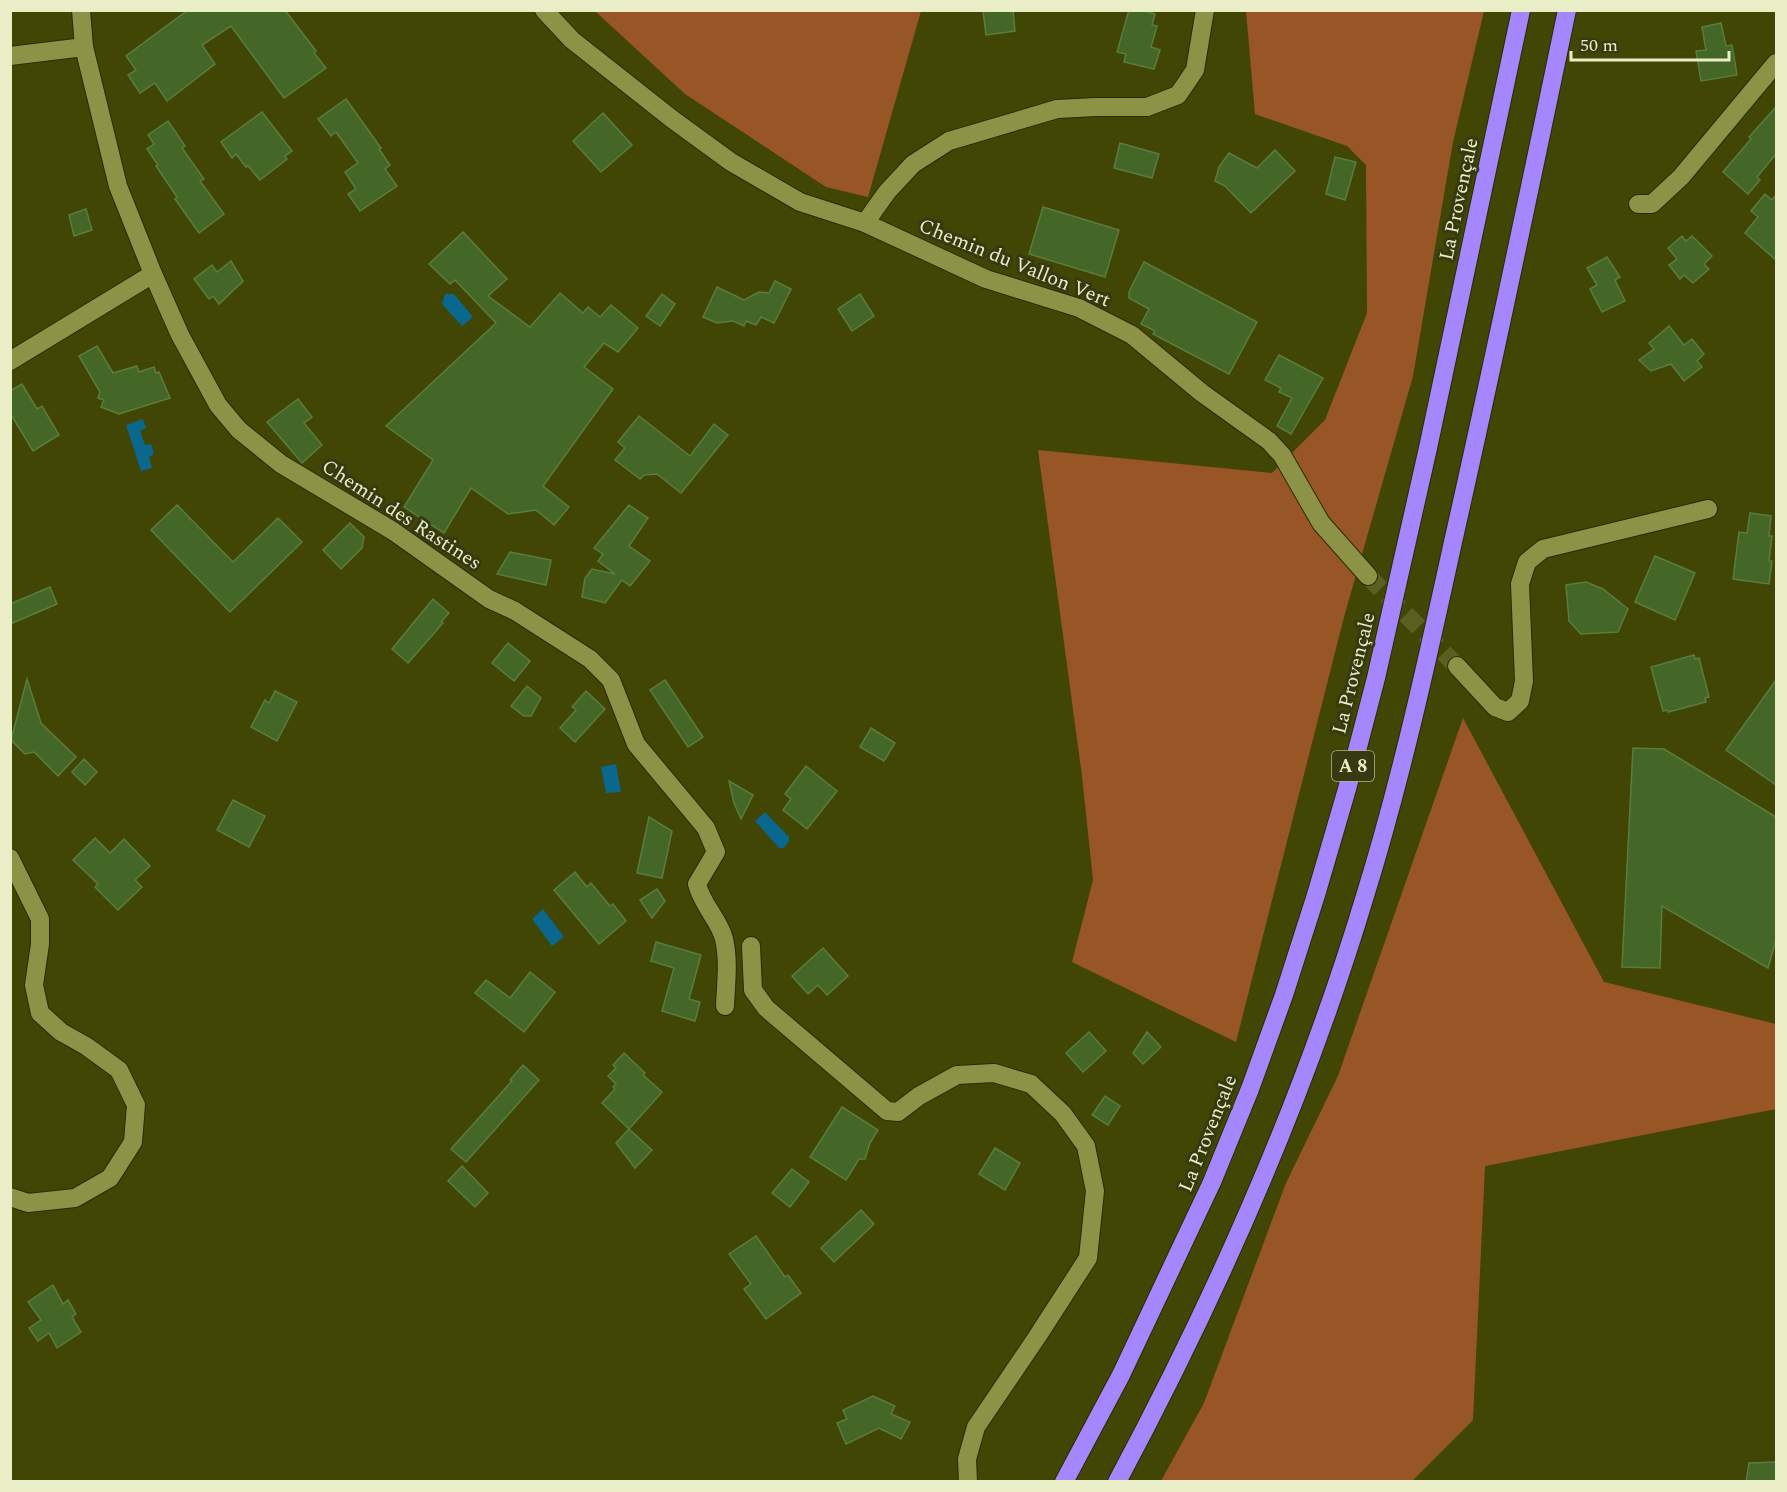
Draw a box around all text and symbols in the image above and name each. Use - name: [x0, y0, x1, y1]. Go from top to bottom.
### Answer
- scale bar: [1571, 24, 1728, 62]
- text: 50 m: [1580, 32, 1618, 59]
- street label: La Provençale: [1431, 135, 1487, 263]
- street label: Chemin du Vallon Vert: [914, 211, 1115, 315]
- street label: Chemin des Rastines: [316, 452, 487, 578]
- street label: La Provençale: [1324, 609, 1384, 737]
- road number: A 8: [1332, 751, 1374, 781]
- street label: La Provençale: [1171, 1070, 1245, 1197]

